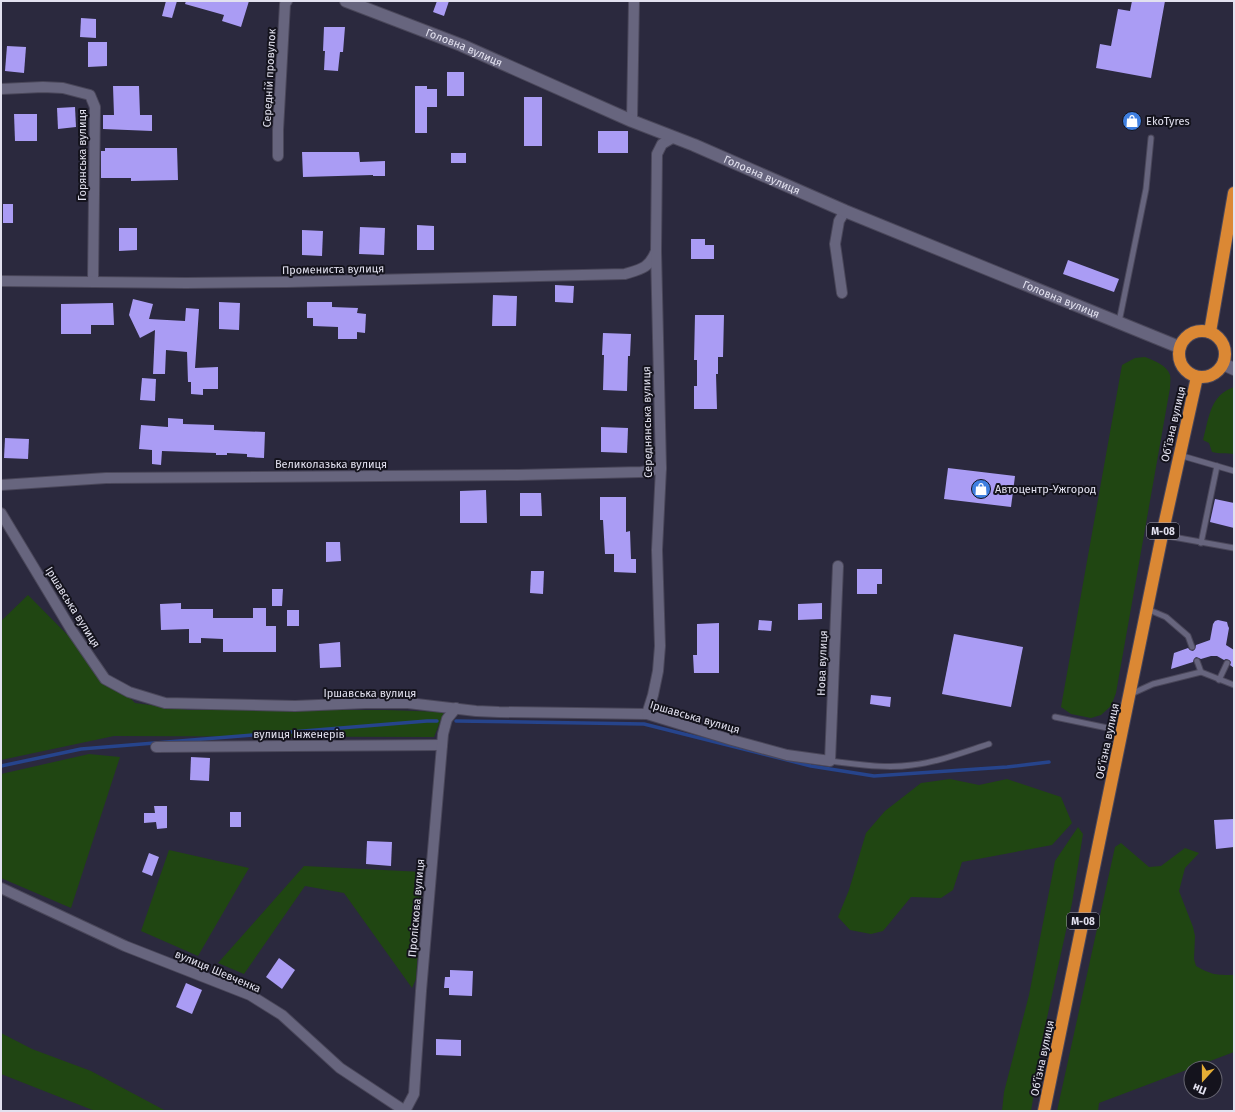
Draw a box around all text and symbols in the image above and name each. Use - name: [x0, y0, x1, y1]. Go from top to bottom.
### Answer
- street label: Головна вулиця: [424, 26, 504, 70]
- street label: Середній провулок: [260, 28, 279, 128]
- street label: Горянська вулиця: [76, 109, 89, 201]
- shop icon: EkoTyres: [1121, 110, 1143, 132]
- place label: EkoTyres: [1146, 115, 1190, 128]
- street label: Головна вулиця: [722, 153, 802, 198]
- street label: Промениста вулиця: [282, 262, 384, 277]
- street label: Головна вулиця: [1021, 278, 1101, 321]
- street label: Середнянська вулиця: [640, 366, 655, 478]
- street label: Обʼїзна вулиця: [1158, 385, 1189, 463]
- street label: Великолазька вулиця: [275, 458, 387, 471]
- shop icon: Автоцентр-Ужгород: [970, 478, 992, 500]
- place label: Автоцентр-Ужгород: [995, 483, 1096, 496]
- road number: М-08: [1147, 523, 1179, 539]
- street label: Іршавська вулиця: [42, 564, 103, 650]
- street label: Нова вулиця: [815, 630, 830, 696]
- street label: Іршавська вулиця: [324, 687, 416, 700]
- street label: Іршавська вулиця: [648, 698, 741, 737]
- street label: Обʼїзна вулиця: [1093, 702, 1122, 780]
- street label: вулиця Інженерів: [253, 728, 345, 741]
- street label: Проліскова вулиця: [406, 858, 427, 958]
- road number: М-08: [1067, 913, 1099, 929]
- street label: вулиця Шевченка: [173, 948, 263, 995]
- street label: Обʼїзна вулиця: [1028, 1019, 1057, 1097]
- north arrow: [1183, 1060, 1223, 1100]
- text: Пн: [1191, 1080, 1208, 1097]

